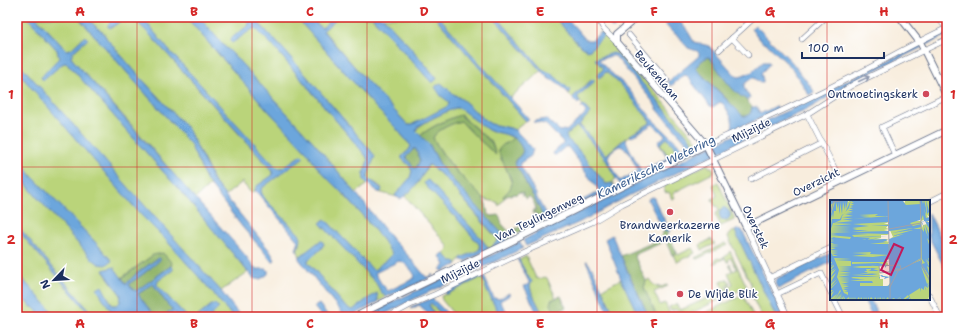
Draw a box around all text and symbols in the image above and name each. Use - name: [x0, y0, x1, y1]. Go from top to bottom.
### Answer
- text: A: [75, 3, 85, 20]
- text: B: [190, 3, 198, 20]
- text: C: [306, 3, 314, 20]
- text: D: [419, 3, 429, 20]
- text: E: [536, 3, 545, 20]
- text: F: [650, 3, 658, 20]
- text: G: [765, 3, 776, 20]
- text: H: [879, 3, 889, 20]
- scale bar: [802, 34, 884, 60]
- text: 100 m: [808, 40, 844, 56]
- street label: Beukenlaan: [631, 47, 683, 104]
- one-way arrow: [858, 75, 870, 82]
- text: 1: [8, 86, 14, 103]
- text: 1: [950, 86, 956, 103]
- place label: Ontmoetingskerk: [828, 87, 918, 102]
- marker: Ontmoetingskerk: [921, 89, 931, 99]
- street label: Mijzijde: [729, 115, 773, 146]
- water label: Kameriksche Wetering: [594, 131, 718, 203]
- street label: Overzicht: [790, 165, 842, 200]
- street label: Van Teylingenweg: [493, 190, 586, 245]
- inset map: [830, 200, 930, 300]
- street label: Overstek: [739, 203, 773, 251]
- marker: Brandweerkazerne Kamerik: [665, 207, 675, 217]
- place label: Brandweerkazerne Kamerik: [620, 218, 720, 246]
- text: 2: [6, 231, 16, 248]
- text: 2: [948, 231, 958, 248]
- street label: Mijzijde: [438, 256, 482, 287]
- north arrow: [34, 260, 74, 300]
- text: N: [37, 277, 54, 291]
- place label: De Wijde Blik: [688, 287, 758, 302]
- marker: De Wijde Blik: [675, 289, 685, 299]
- text: A: [75, 315, 85, 332]
- text: B: [190, 315, 198, 332]
- text: C: [306, 315, 314, 332]
- text: D: [419, 315, 429, 332]
- text: E: [536, 315, 545, 332]
- text: F: [650, 315, 658, 332]
- text: G: [765, 315, 776, 332]
- text: H: [879, 315, 889, 332]

